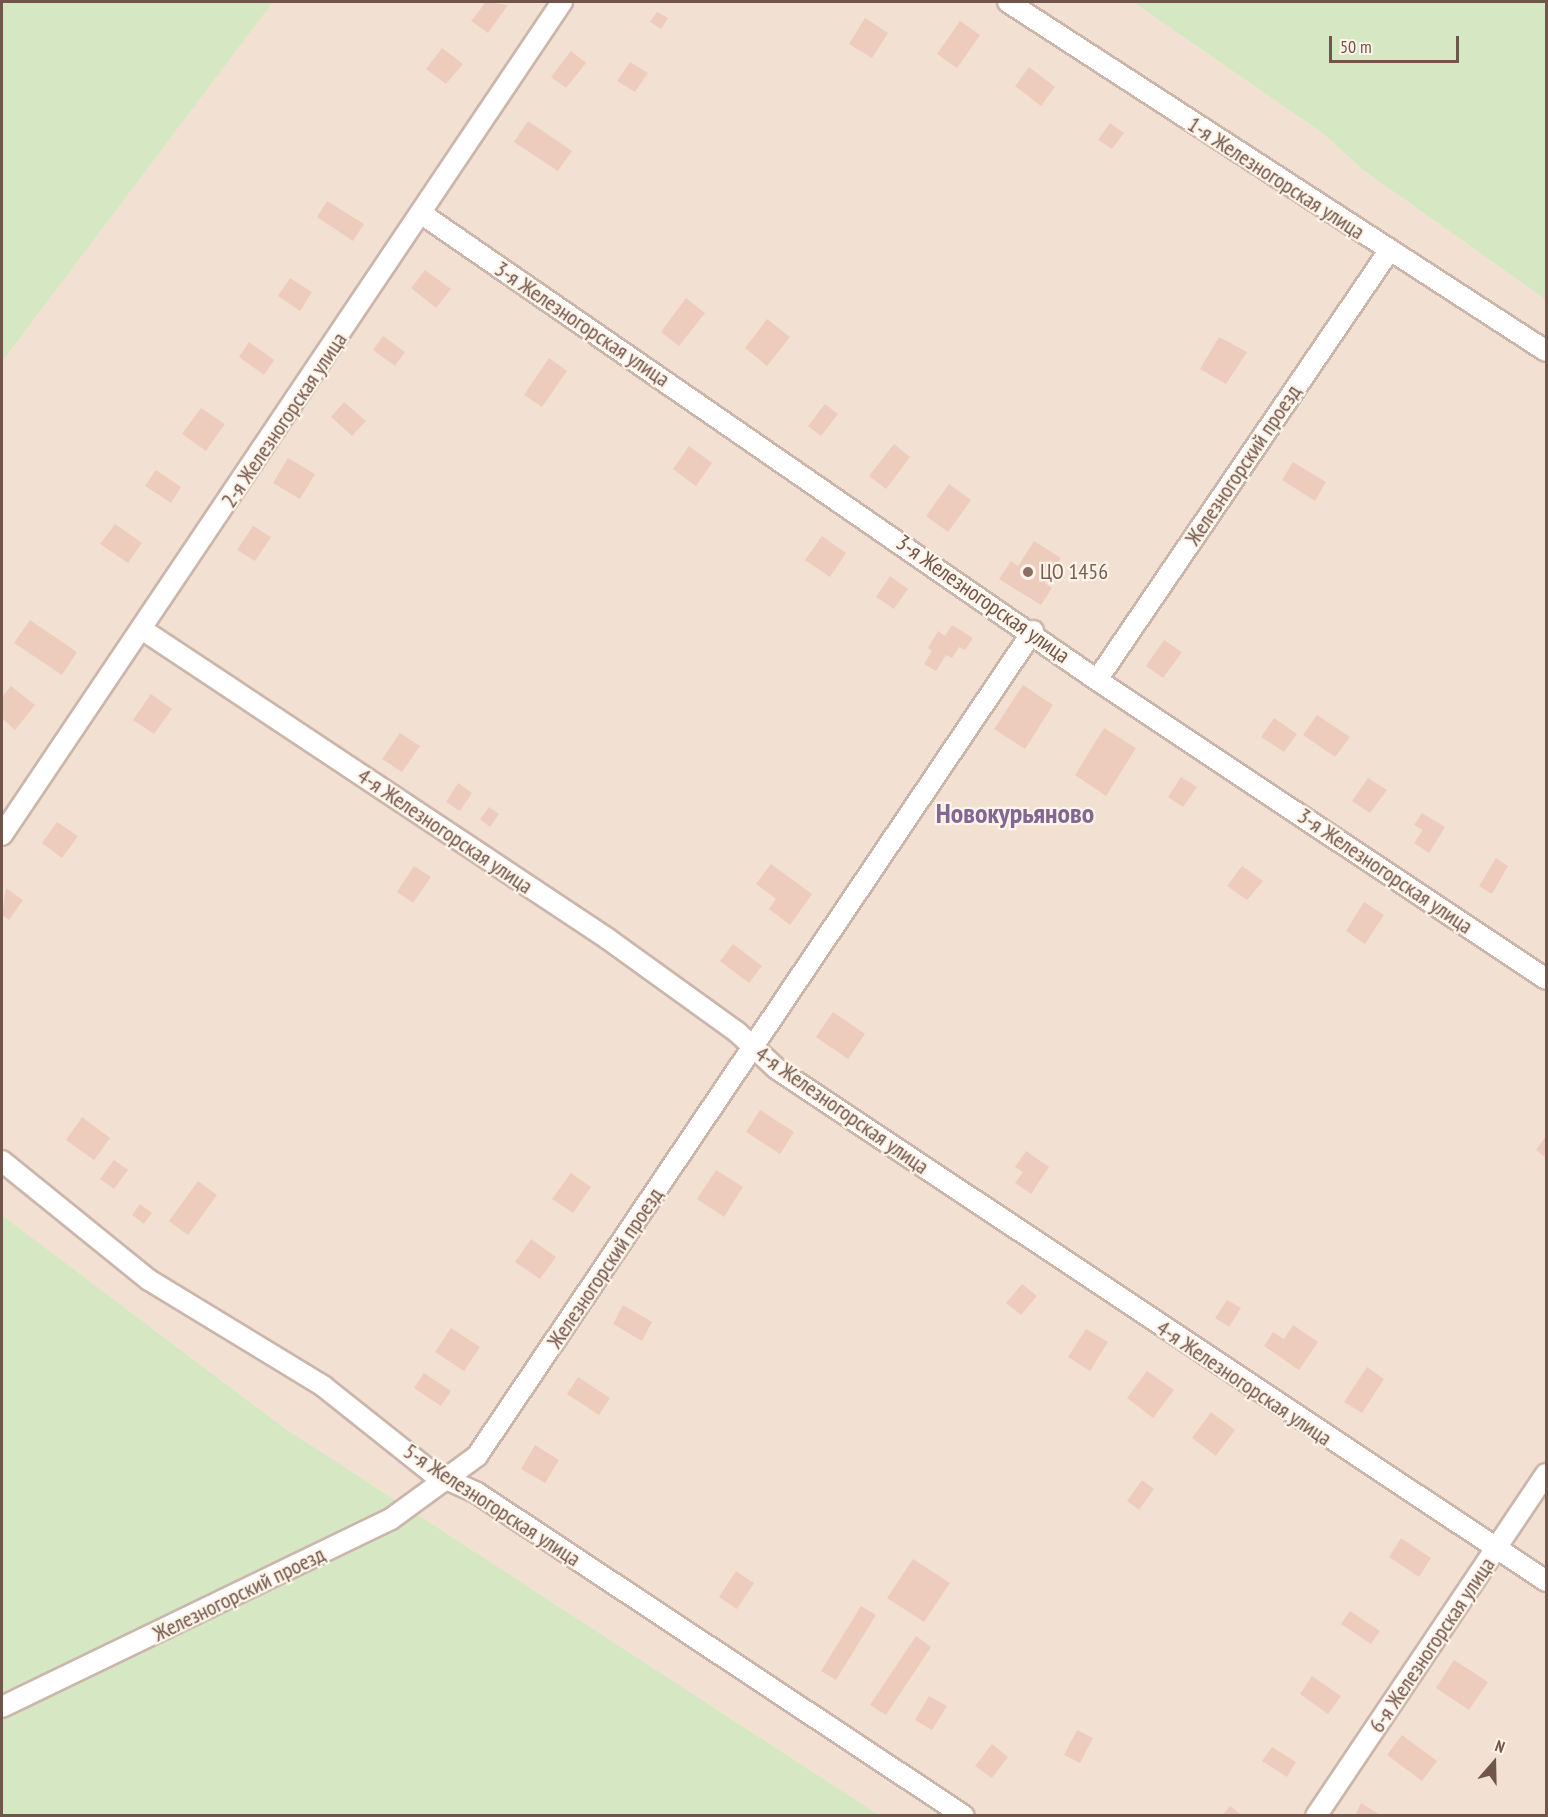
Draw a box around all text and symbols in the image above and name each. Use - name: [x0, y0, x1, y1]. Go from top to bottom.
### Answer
- scale bar: [1332, 24, 1462, 62]
- text: 50 m: [1340, 35, 1372, 58]
- street label: 1-я Железногорская улица: [1183, 111, 1369, 245]
- street label: 3-я Железногорская улица: [489, 256, 675, 392]
- street label: 2-я Железногорская улица: [216, 327, 352, 513]
- street label: Железногорский проезд: [1179, 380, 1307, 550]
- street label: 3-я Железногорская улица: [891, 529, 1075, 669]
- place label: ЦО 1456: [1040, 559, 1108, 585]
- marker: ЦО 1456: [1021, 565, 1035, 579]
- street label: 4-я Железногорская улица: [352, 763, 538, 899]
- district label: Новокурьяново: [936, 796, 1094, 830]
- street label: 3-я Железногорская улица: [1292, 803, 1478, 939]
- street label: 4-я Железногорская улица: [750, 1040, 934, 1180]
- street label: Железногорский проезд: [541, 1183, 669, 1353]
- street label: 4-я Железногорская улица: [1151, 1315, 1337, 1451]
- street label: 5-я Железногорская улица: [399, 1438, 585, 1572]
- street label: Железногорский проезд: [149, 1541, 329, 1647]
- street label: 6-я Железногорская улица: [1364, 1552, 1500, 1738]
- north arrow: [1464, 1733, 1524, 1793]
- text: N: [1493, 1735, 1508, 1757]

